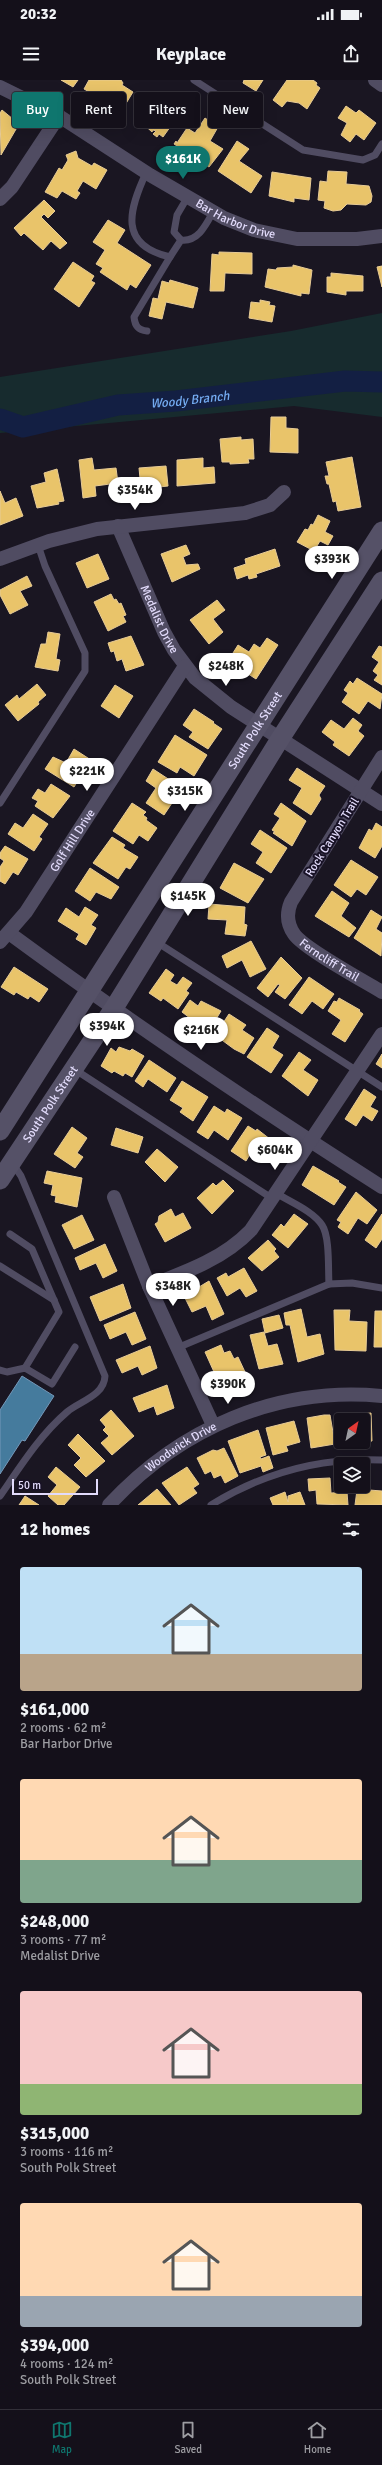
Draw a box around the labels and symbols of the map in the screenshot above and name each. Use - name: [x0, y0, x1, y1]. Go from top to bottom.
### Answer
- pin: $161K: [155, 146, 211, 180]
- street label: Bar Harbor Drive: [193, 196, 277, 242]
- water label: Woody Branch: [150, 388, 231, 412]
- pin: $354K: [107, 477, 163, 511]
- pin: $393K: [304, 546, 360, 580]
- street label: Medalist Drive: [137, 583, 181, 656]
- pin: $248K: [198, 653, 254, 687]
- street label: South Polk Street: [225, 689, 286, 772]
- pin: $221K: [59, 758, 115, 792]
- pin: $315K: [157, 778, 213, 812]
- street label: Rock Canyon Trail: [302, 794, 363, 880]
- street label: Golf Hill Drive: [47, 806, 99, 875]
- pin: $145K: [160, 883, 216, 917]
- street label: Ferncliff Trail: [296, 936, 362, 985]
- pin: $394K: [79, 1013, 135, 1047]
- pin: $216K: [173, 1017, 229, 1051]
- street label: South Polk Street: [20, 1063, 82, 1146]
- pin: $604K: [247, 1137, 303, 1171]
- pin: $348K: [145, 1273, 201, 1307]
- pin: $390K: [200, 1371, 256, 1405]
- north arrow: [334, 1413, 370, 1449]
- street label: Woodwick Drive: [142, 1419, 219, 1476]
- scale bar: [12, 1477, 98, 1496]

